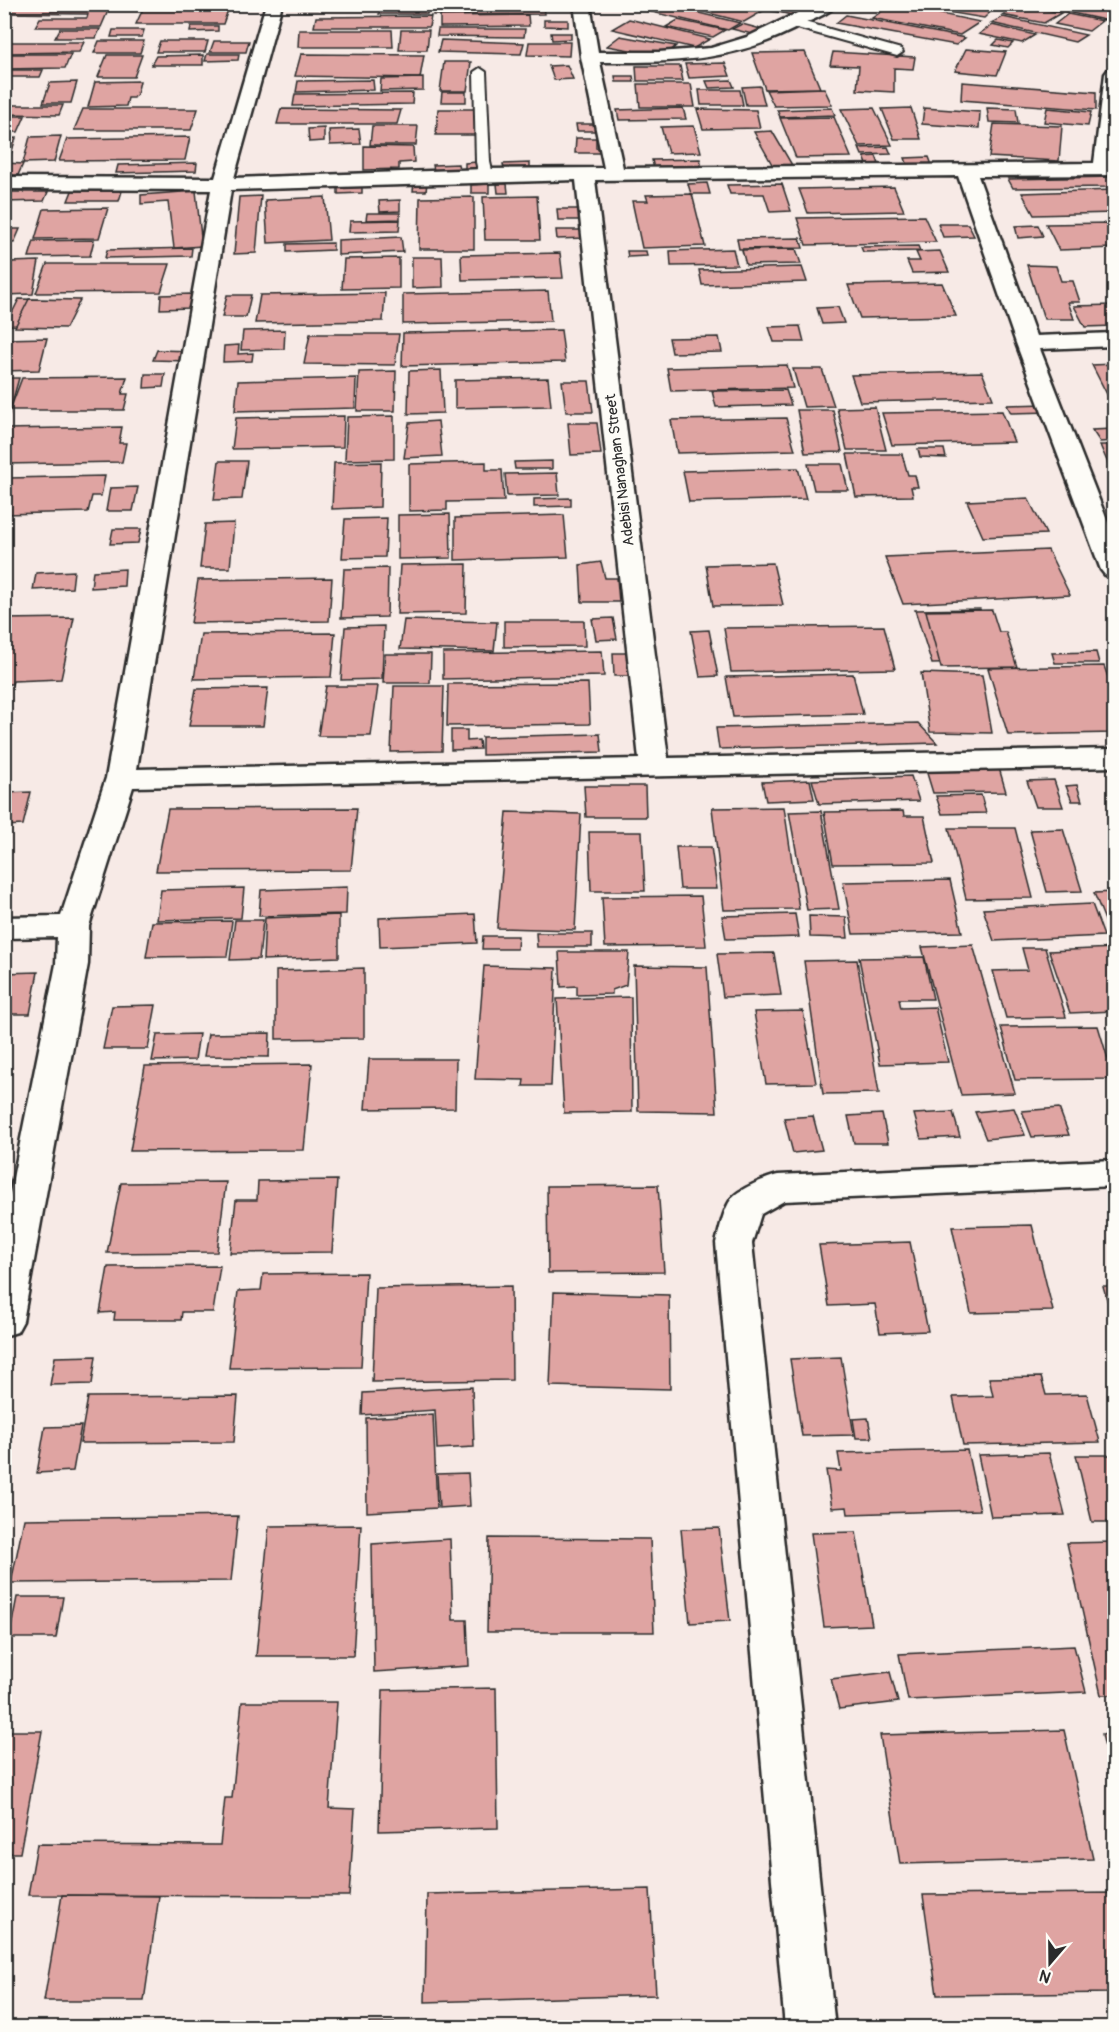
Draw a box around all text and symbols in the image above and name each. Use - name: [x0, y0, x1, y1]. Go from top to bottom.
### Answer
- street label: Adebisi Nanaghan Street: [601, 392, 639, 547]
- north arrow: [1020, 1933, 1080, 1993]
- text: N: [1037, 1965, 1054, 1987]

